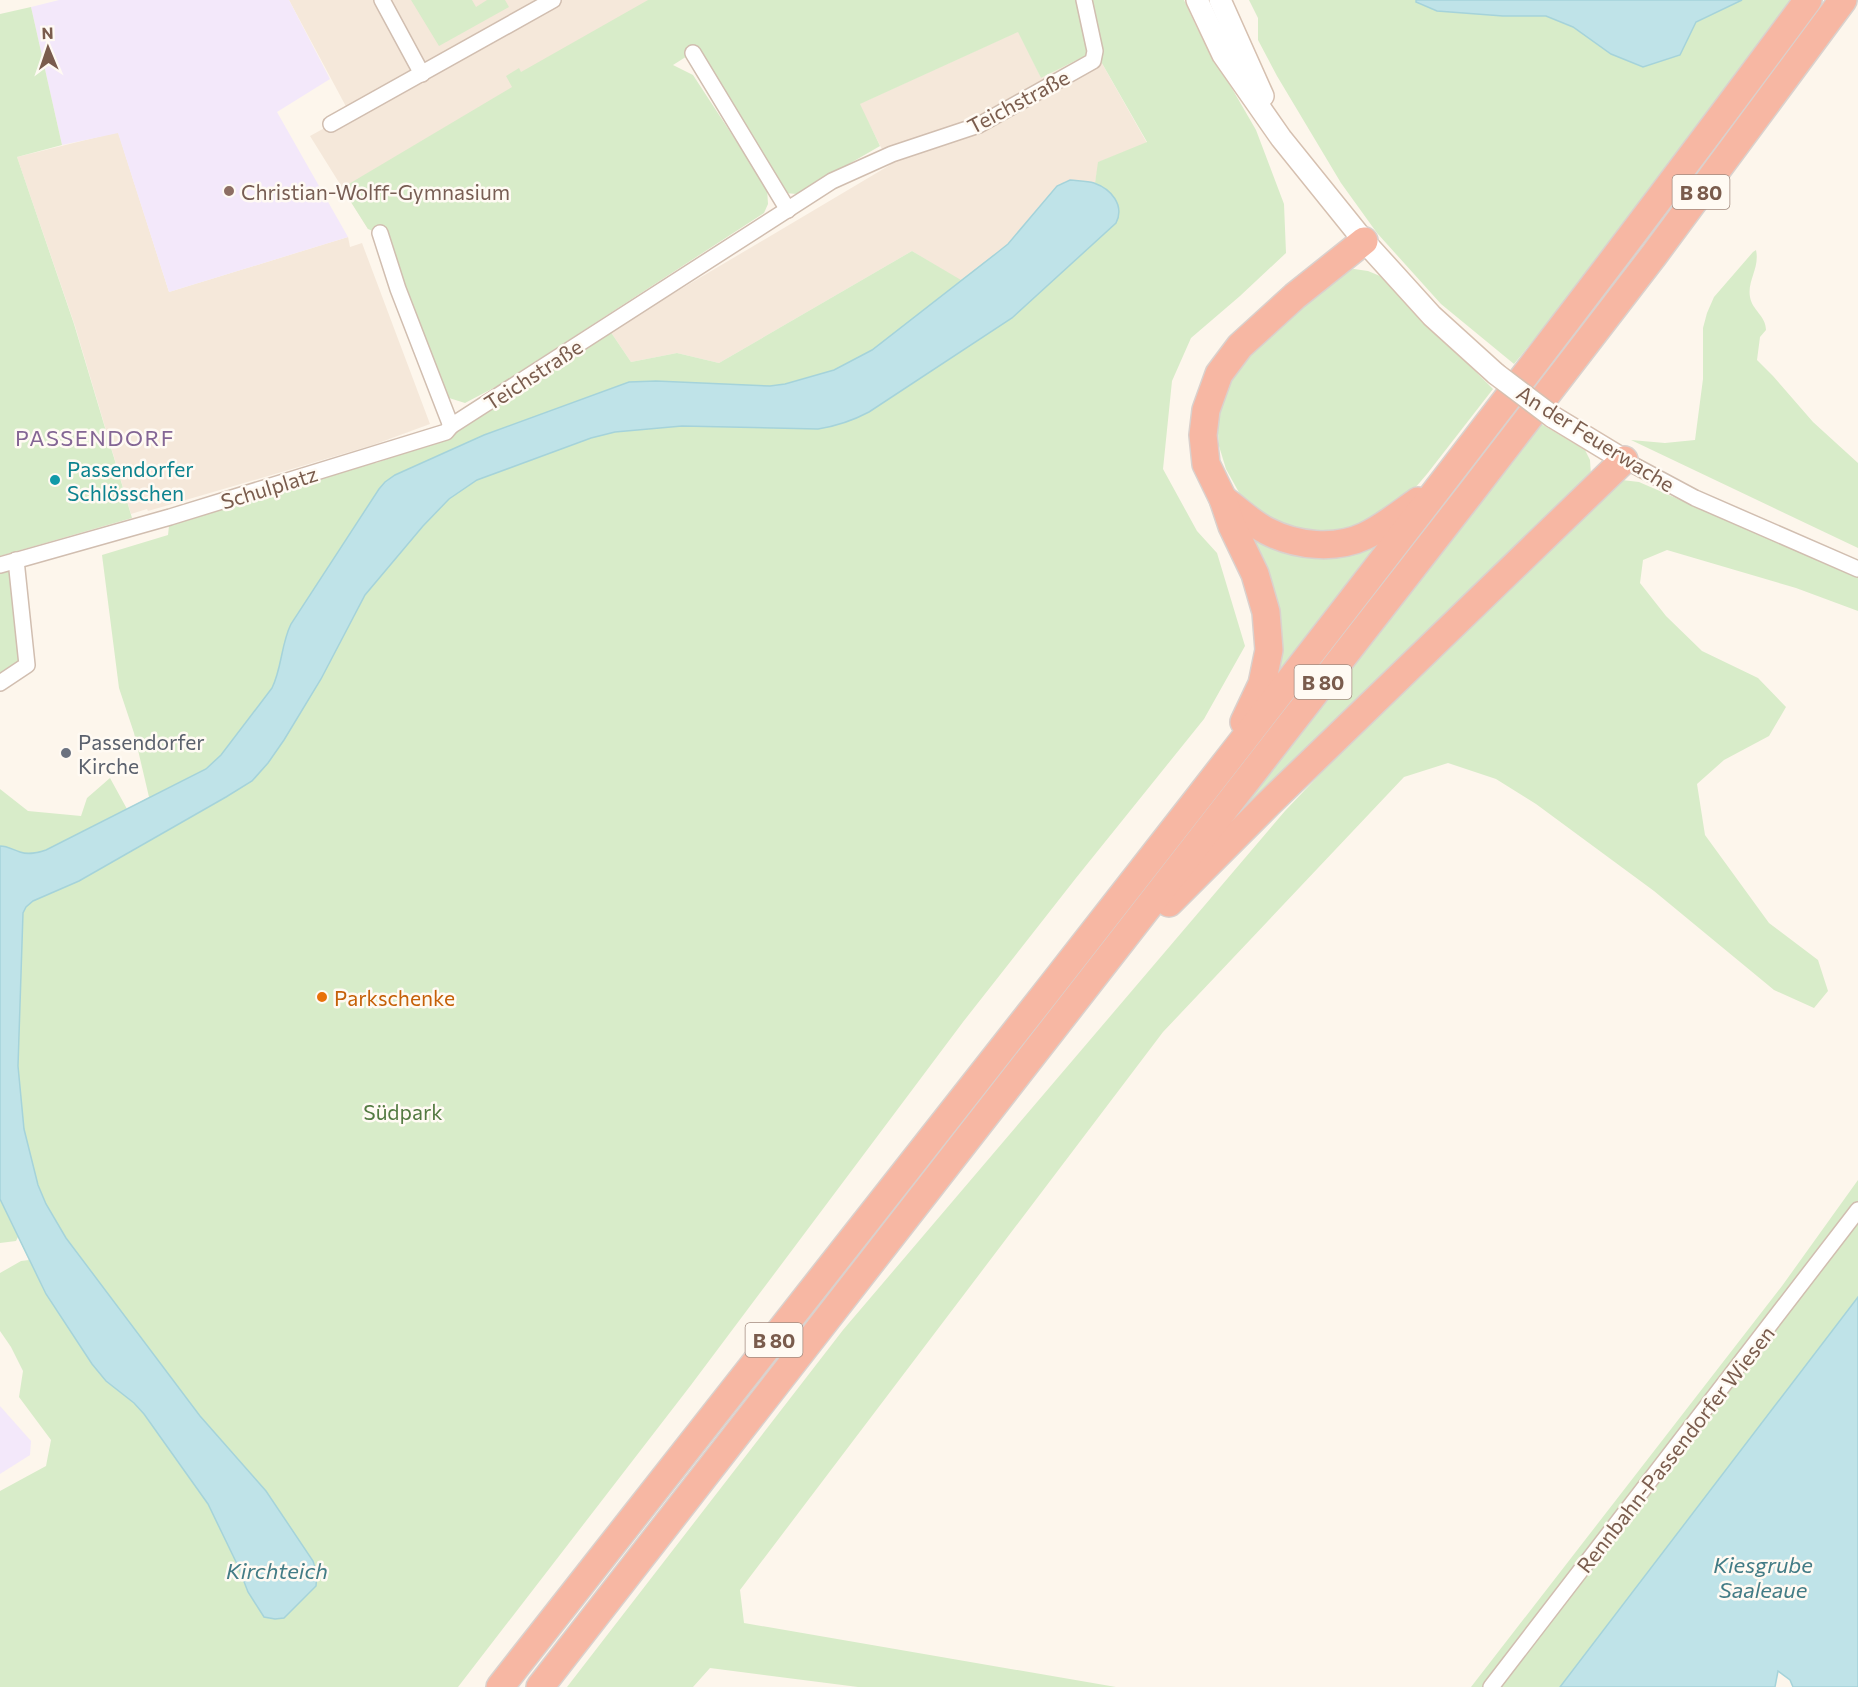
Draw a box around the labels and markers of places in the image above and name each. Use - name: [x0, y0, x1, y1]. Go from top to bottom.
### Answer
- place label: Christian-Wolff-Gymnasium: [241, 179, 510, 204]
- marker: Christian-Wolff-Gymnasium: [222, 184, 236, 198]
- place label: Passendorfer Schlösschen: [67, 456, 194, 505]
- marker: Passendorfer Schlösschen: [48, 473, 62, 487]
- place label: Passendorfer Kirche: [78, 729, 205, 778]
- marker: Passendorfer Kirche: [59, 746, 73, 760]
- place label: Parkschenke: [334, 985, 455, 1010]
- marker: Parkschenke: [315, 990, 329, 1004]

